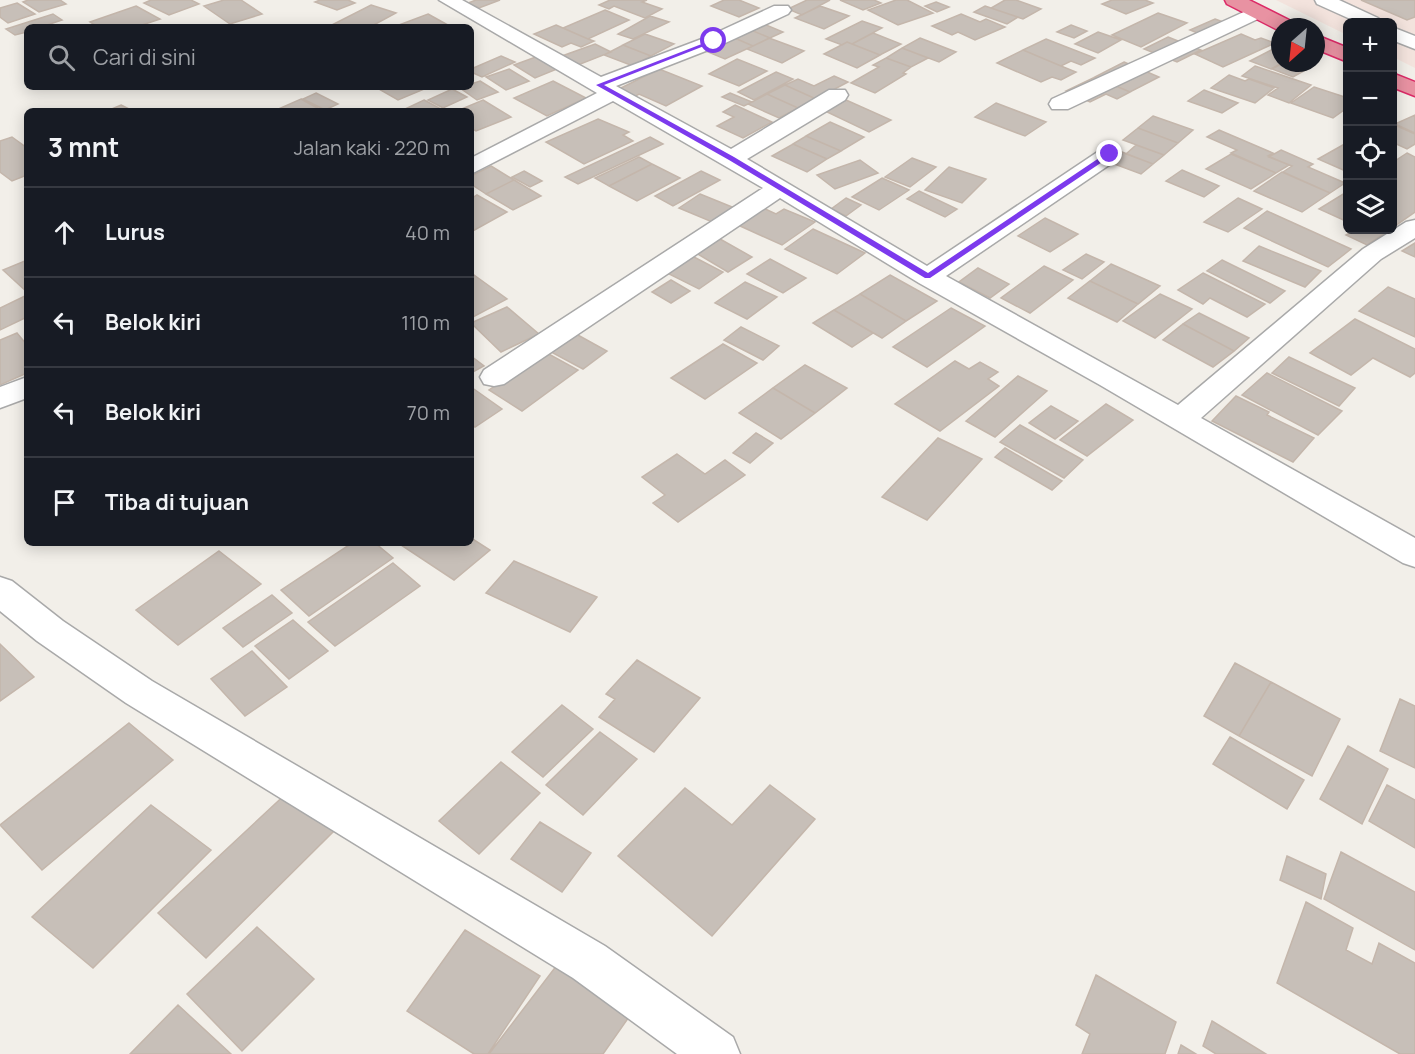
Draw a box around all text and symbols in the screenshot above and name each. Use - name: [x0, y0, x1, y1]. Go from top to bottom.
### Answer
- north arrow: [1271, 18, 1325, 72]
- map controls: [1343, 18, 1397, 234]
- button: +: [1343, 18, 1397, 72]
- search box: [24, 24, 474, 90]
- route start: [700, 27, 726, 53]
- icon: search: [45, 41, 78, 74]
- text: Cari di sini: [93, 42, 196, 72]
- button: −: [1343, 72, 1397, 126]
- button: locate: [1343, 126, 1397, 180]
- text: 3 mnt: [48, 129, 119, 165]
- text: Jalan kaki · 220 m: [294, 134, 450, 161]
- route end: [1096, 140, 1122, 166]
- button: layers: [1343, 180, 1397, 234]
- icon: ahead: [48, 216, 81, 249]
- text: Lurus: [105, 217, 165, 247]
- text: 40 m: [405, 219, 450, 246]
- icon: left: [48, 306, 81, 339]
- text: Belok kiri: [105, 307, 201, 337]
- text: 110 m: [401, 309, 450, 336]
- icon: left: [48, 396, 81, 429]
- text: Belok kiri: [105, 397, 201, 427]
- text: 70 m: [407, 399, 450, 426]
- icon: arrive: [48, 486, 81, 519]
- text: Tiba di tujuan: [105, 487, 249, 517]

